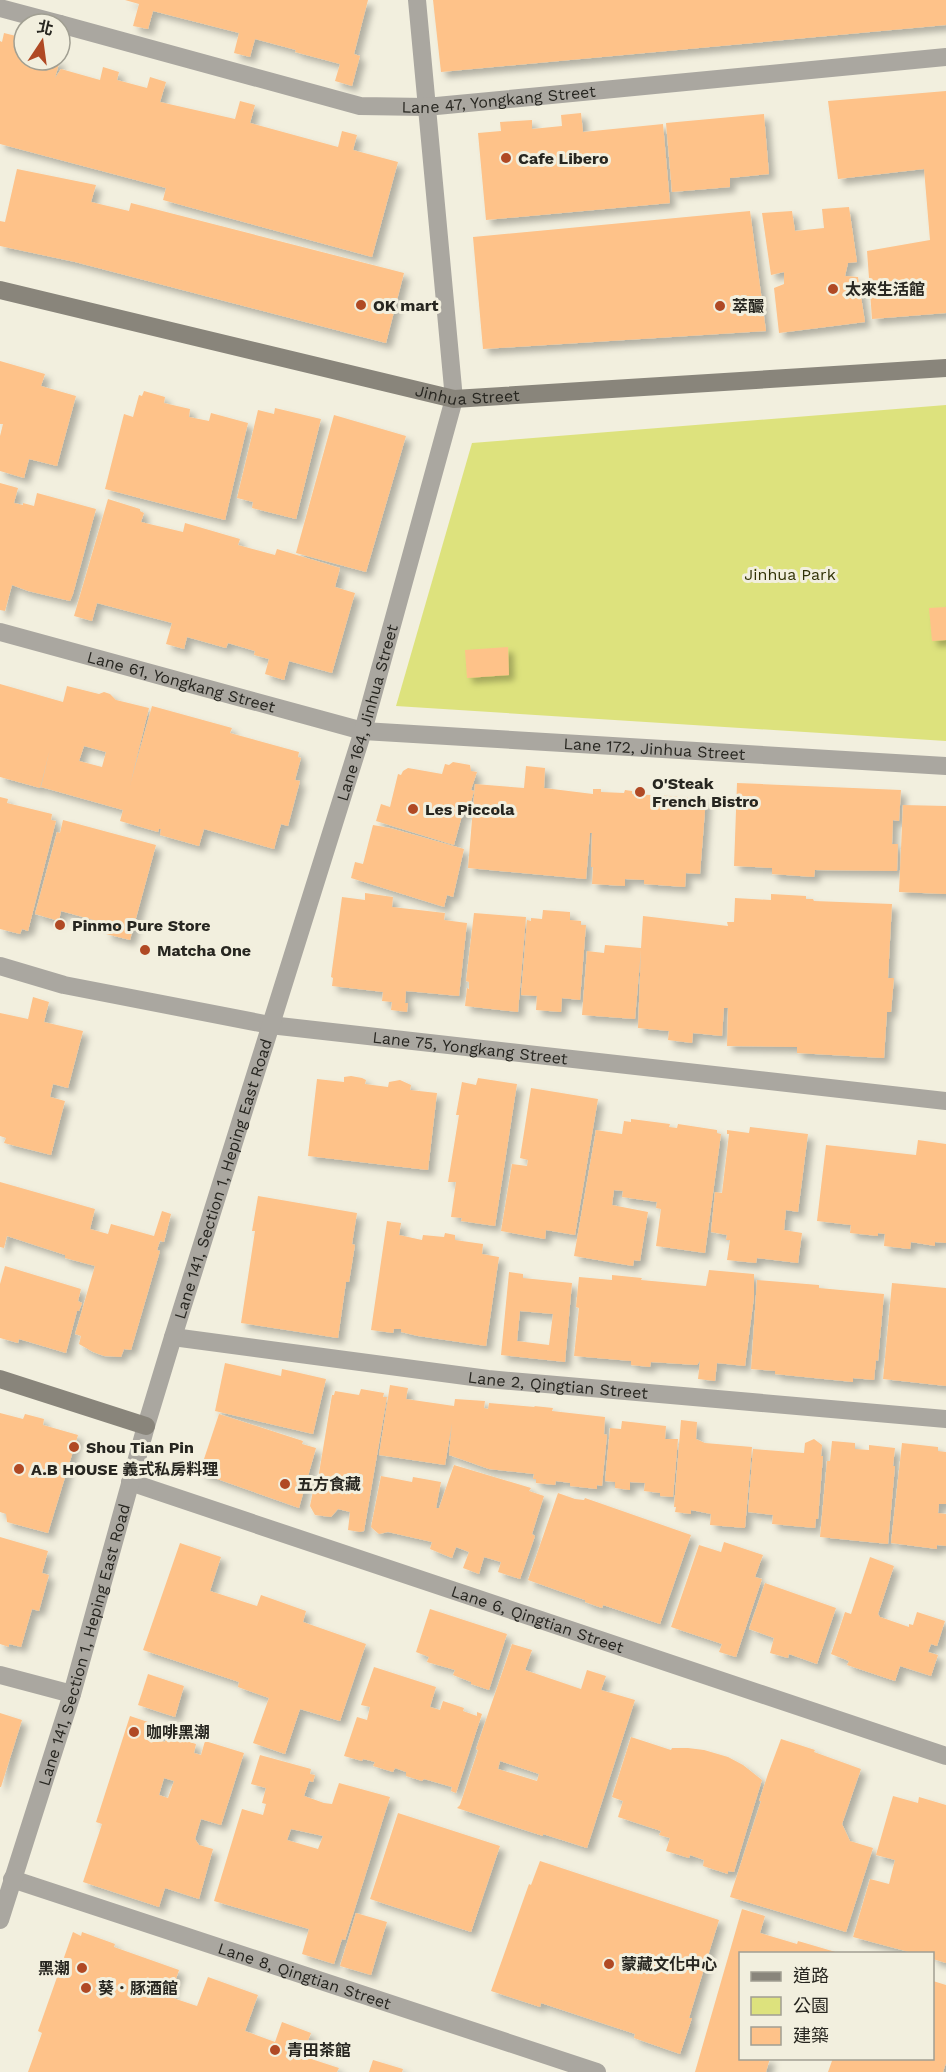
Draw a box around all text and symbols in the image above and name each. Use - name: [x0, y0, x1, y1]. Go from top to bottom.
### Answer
- north arrow: [12, 12, 72, 72]
- text: 北: [35, 17, 55, 39]
- street label: Lane 47, Yongkang Street: [401, 82, 597, 117]
- place label: Cafe Libero: [518, 149, 609, 168]
- marker: Cafe Libero: [499, 151, 513, 165]
- place label: 太來生活館: [845, 280, 925, 299]
- marker: 太來生活館: [826, 282, 840, 296]
- place label: OK mart: [373, 296, 438, 315]
- place label: 萃釅: [732, 297, 764, 316]
- marker: OK mart: [354, 298, 368, 312]
- marker: 萃釅: [713, 299, 727, 313]
- street label: Jinhua Street: [413, 381, 521, 410]
- park label: Jinhua Park: [744, 565, 836, 584]
- street label: Lane 164, Jinhua Street: [333, 622, 402, 804]
- street label: Lane 61, Yongkang Street: [85, 647, 278, 717]
- street label: Lane 172, Jinhua Street: [563, 734, 746, 764]
- place label: O'Steak French Bistro: [652, 774, 759, 811]
- marker: O'Steak French Bistro: [633, 785, 647, 799]
- place label: Les Piccola: [425, 800, 515, 819]
- marker: Les Piccola: [406, 802, 420, 816]
- place label: Pinmo Pure Store: [72, 916, 211, 935]
- marker: Pinmo Pure Store: [53, 918, 67, 932]
- place label: Matcha One: [157, 941, 251, 960]
- marker: Matcha One: [138, 943, 152, 957]
- street label: Lane 75, Yongkang Street: [372, 1028, 569, 1068]
- street label: Lane 141, Section 1, Heping East Road: [170, 1036, 276, 1322]
- street label: Lane 2, Qingtian Street: [467, 1367, 649, 1403]
- place label: Shou Tian Pin: [86, 1438, 194, 1457]
- marker: Shou Tian Pin: [67, 1440, 81, 1454]
- place label: A.B HOUSE 義式私房料理: [31, 1460, 218, 1479]
- marker: A.B HOUSE 義式私房料理: [12, 1462, 26, 1476]
- place label: 五方食藏: [297, 1475, 361, 1494]
- marker: 五方食藏: [278, 1477, 292, 1491]
- street label: Lane 141, Section 1, Heping East Road: [34, 1501, 134, 1788]
- street label: Lane 6, Qingtian Street: [449, 1582, 627, 1657]
- place label: 咖啡黑潮: [146, 1723, 210, 1742]
- marker: 咖啡黑潮: [127, 1725, 141, 1739]
- street label: Lane 8, Qingtian Street: [215, 1939, 394, 2013]
- legend: [739, 1952, 934, 2060]
- place label: 蒙藏文化中心: [621, 1955, 717, 1974]
- marker: 蒙藏文化中心: [602, 1957, 616, 1971]
- place label: 黑潮: [38, 1959, 70, 1978]
- marker: 黑潮: [75, 1961, 89, 1975]
- text: 道路: [793, 1965, 829, 1986]
- place label: 葵．豚酒館: [98, 1979, 178, 1998]
- marker: 葵．豚酒館: [79, 1981, 93, 1995]
- text: 公園: [793, 1995, 829, 2016]
- text: 建築: [793, 2025, 829, 2046]
- place label: 青田茶館: [287, 2041, 351, 2060]
- marker: 青田茶館: [268, 2043, 282, 2057]

